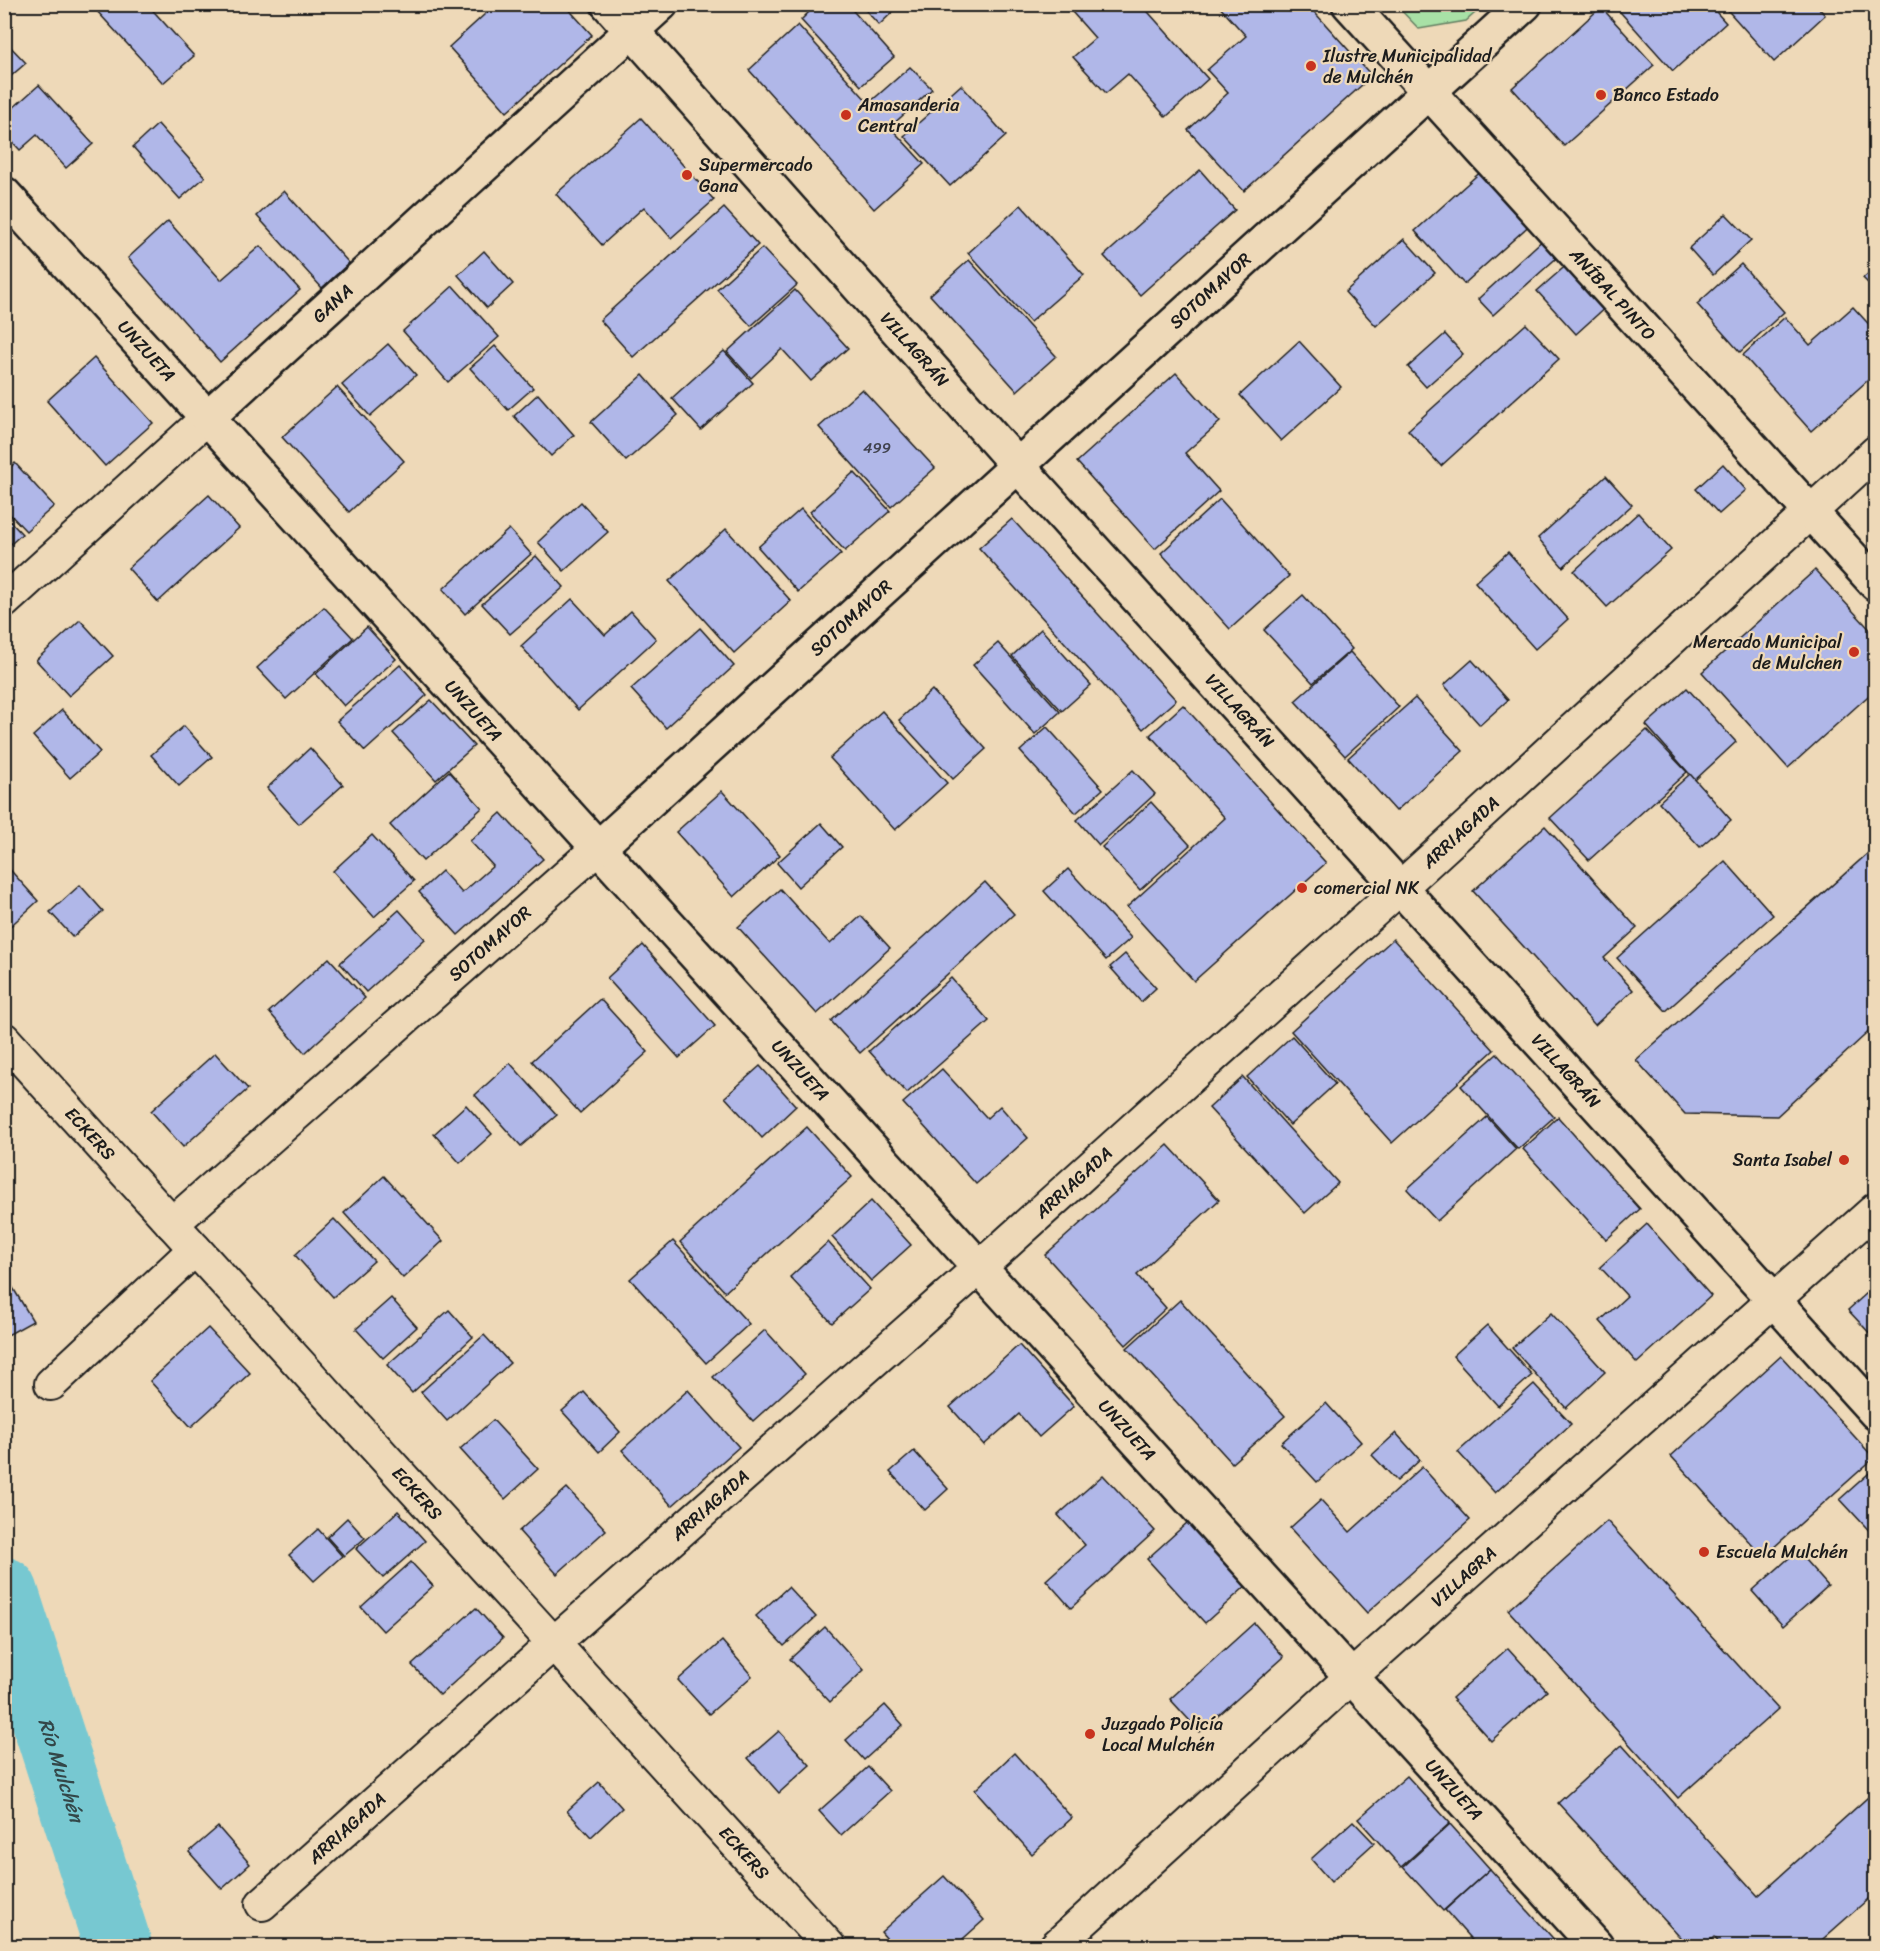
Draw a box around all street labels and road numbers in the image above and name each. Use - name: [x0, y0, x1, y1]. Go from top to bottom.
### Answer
- street label: ANÍBAL PINTO: [1561, 239, 1664, 348]
- street label: SOTOMAYOR: [1161, 244, 1259, 337]
- street label: GANA: [304, 276, 361, 331]
- street label: VILLAGRÁN: [872, 304, 958, 395]
- street label: UNZUETA: [109, 312, 184, 389]
- street label: SOTOMAYOR: [802, 571, 900, 664]
- street label: VILLAGRÁN: [1197, 666, 1283, 756]
- street label: UNZUETA: [436, 672, 511, 749]
- street label: ARRIAGADA: [1414, 788, 1507, 877]
- street label: SOTOMAYOR: [441, 897, 539, 990]
- street label: VILLAGRÁN: [1523, 1026, 1609, 1116]
- street label: UNZUETA: [763, 1032, 837, 1109]
- street label: ECKERS: [57, 1099, 124, 1168]
- street label: ARRIAGADA: [1026, 1138, 1120, 1227]
- street label: UNZUETA: [1090, 1391, 1164, 1469]
- street label: ECKERS: [384, 1459, 451, 1528]
- street label: ARRIAGADA: [663, 1461, 757, 1550]
- street label: VILLAGRA: [1423, 1538, 1504, 1615]
- street label: UNZUETA: [1417, 1751, 1491, 1828]
- street label: ARRIAGADA: [300, 1784, 394, 1873]
- street label: ECKERS: [711, 1818, 778, 1887]

